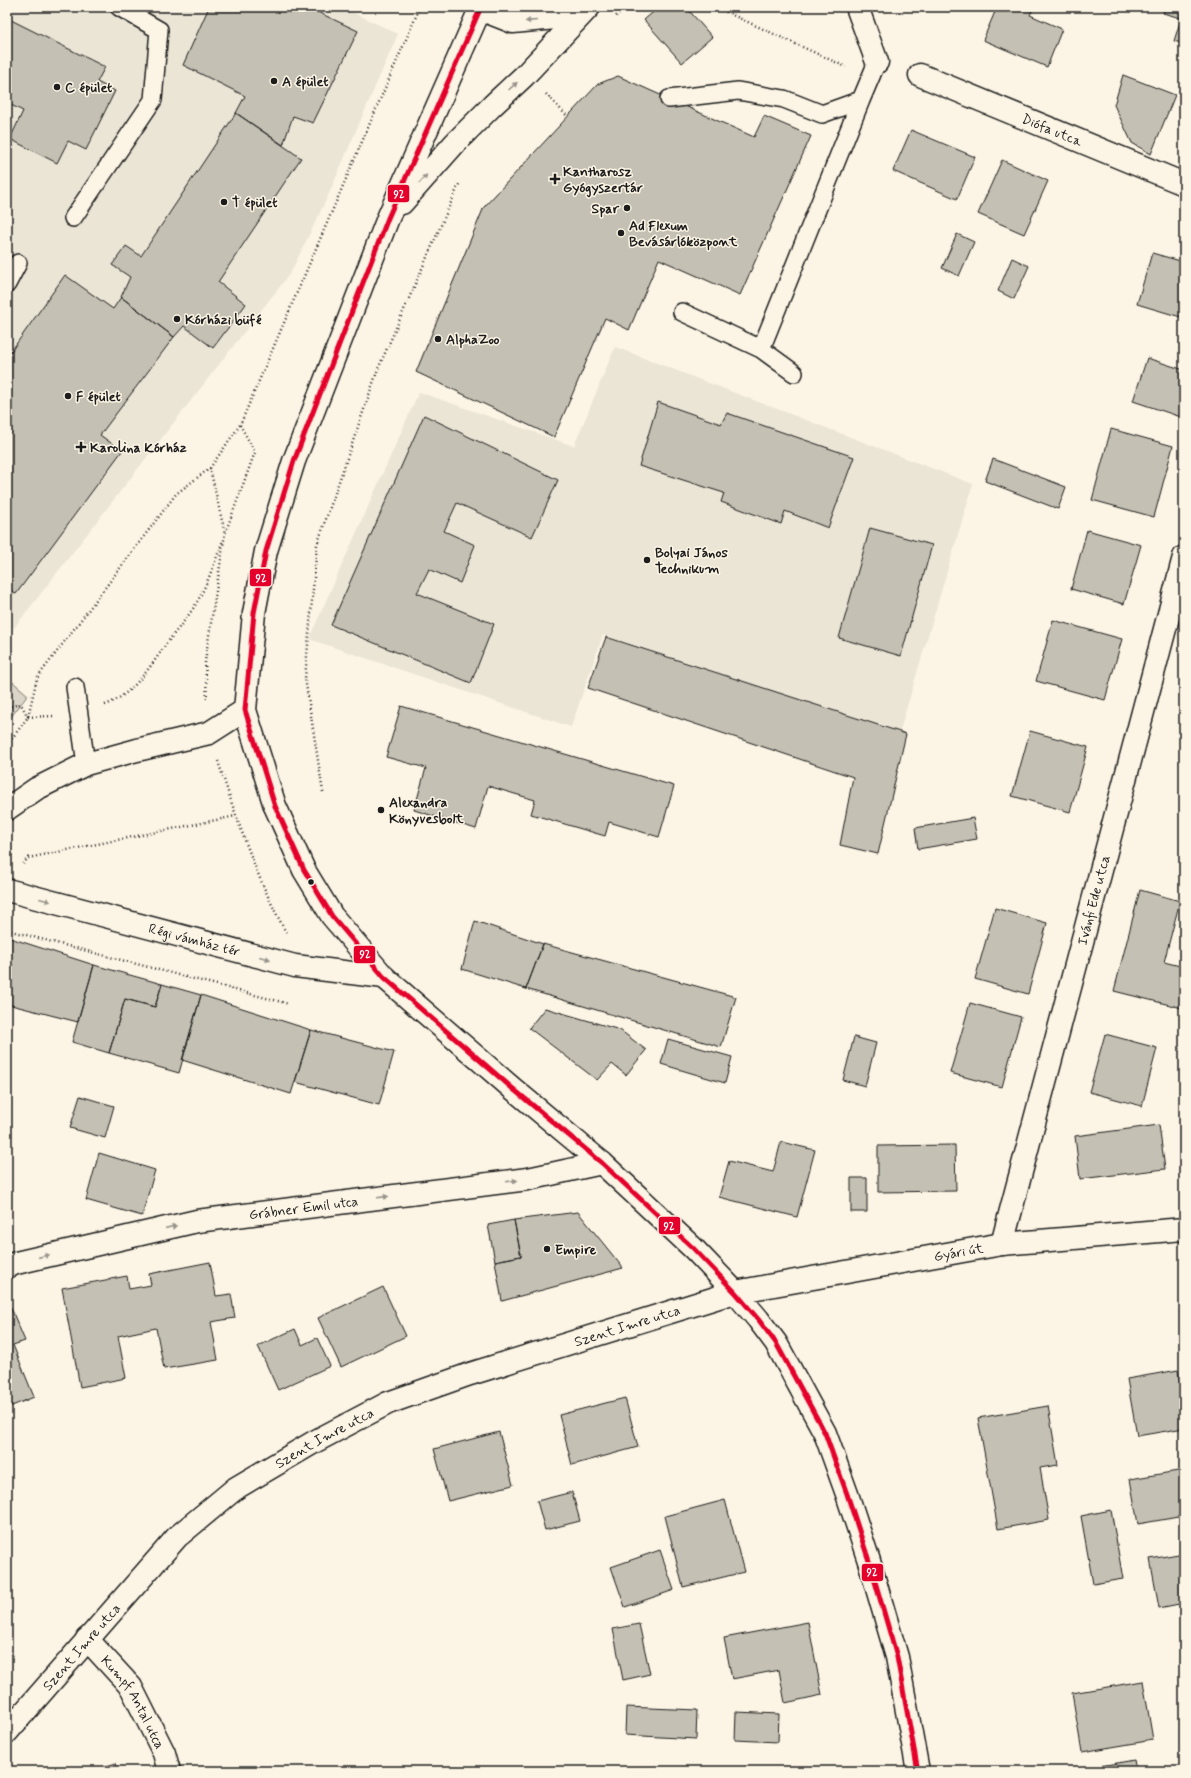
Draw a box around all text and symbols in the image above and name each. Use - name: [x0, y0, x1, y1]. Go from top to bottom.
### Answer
- one-way arrow: [525, 18, 537, 24]
- place label: A épület: [282, 73, 329, 91]
- marker: A épület: [269, 76, 279, 86]
- place label: C épület: [65, 79, 113, 97]
- marker: C épület: [52, 82, 62, 92]
- one-way arrow: [509, 82, 518, 91]
- street label: Diófa utca: [1019, 110, 1085, 151]
- place label: Kantharosz Gyógyszertár: [563, 163, 643, 198]
- one-way arrow: [418, 174, 427, 184]
- marker: Kantharosz Gyógyszertár: [550, 174, 560, 184]
- line badge: 92: [387, 184, 410, 203]
- text: 92: [393, 188, 405, 202]
- place label: T épület: [232, 194, 278, 212]
- marker: T épület: [219, 197, 229, 207]
- place label: Spar: [591, 200, 619, 218]
- marker: Spar: [622, 203, 632, 213]
- place label: Ad Flexum Bevásárlóközpont: [629, 217, 738, 251]
- marker: Ad Flexum Bevásárlóközpont: [616, 228, 626, 238]
- place label: Kórházi büfé: [185, 311, 262, 329]
- marker: Kórházi büfé: [172, 314, 182, 324]
- place label: AlphaZoo: [446, 331, 500, 349]
- marker: AlphaZoo: [433, 334, 443, 344]
- place label: F épület: [76, 388, 121, 406]
- marker: F épület: [63, 391, 73, 401]
- place label: Karolina Kórház: [90, 439, 187, 457]
- marker: Karolina Kórház: [75, 441, 87, 453]
- place label: Bolyai János Technikum: [655, 544, 728, 578]
- marker: Bolyai János Technikum: [642, 555, 652, 565]
- line badge: 92: [249, 568, 272, 587]
- text: 92: [255, 572, 267, 586]
- place label: Alexandra Könyvesbolt: [389, 794, 464, 828]
- marker: Alexandra Könyvesbolt: [376, 805, 386, 815]
- street label: Ivánfi Ede utca: [1074, 853, 1115, 947]
- unlabelled marker: [306, 877, 316, 887]
- one-way arrow: [38, 898, 51, 904]
- street label: Régi vámház tér: [147, 920, 242, 961]
- line badge: 92: [353, 945, 376, 964]
- text: 92: [359, 948, 371, 962]
- one-way arrow: [259, 956, 271, 962]
- one-way arrow: [506, 1178, 518, 1184]
- street label: Grábner Emil utca: [248, 1193, 359, 1224]
- one-way arrow: [377, 1194, 389, 1200]
- line badge: 92: [658, 1216, 681, 1235]
- text: 92: [663, 1220, 675, 1234]
- one-way arrow: [165, 1223, 177, 1229]
- street label: Gyári út: [932, 1239, 986, 1266]
- place label: Empire: [555, 1241, 597, 1259]
- marker: Empire: [542, 1244, 552, 1254]
- one-way arrow: [38, 1253, 51, 1259]
- street label: Szent Imre utca: [572, 1301, 683, 1351]
- street label: Szent Imre utca: [272, 1404, 377, 1473]
- line badge: 92: [861, 1563, 884, 1582]
- text: 92: [866, 1566, 878, 1580]
- street label: Szent Imre utca: [39, 1600, 125, 1695]
- street label: Kumpf Antal utca: [97, 1652, 169, 1752]

